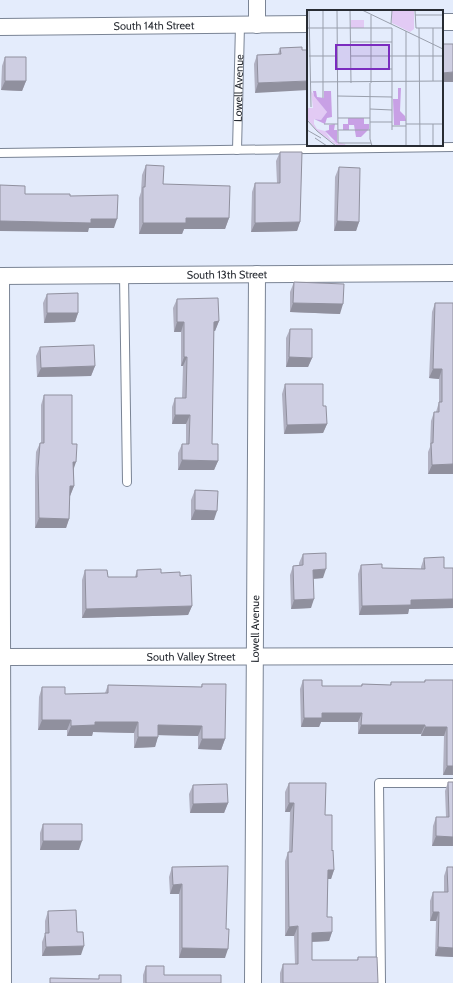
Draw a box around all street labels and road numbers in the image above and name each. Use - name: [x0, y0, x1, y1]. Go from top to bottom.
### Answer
- street label: South 14th Street: [113, 18, 195, 33]
- street label: Lowell Avenue: [231, 54, 246, 122]
- street label: South 13th Street: [187, 267, 268, 282]
- street label: Lowell Avenue: [248, 595, 262, 663]
- street label: South Valley Street: [146, 649, 236, 664]

